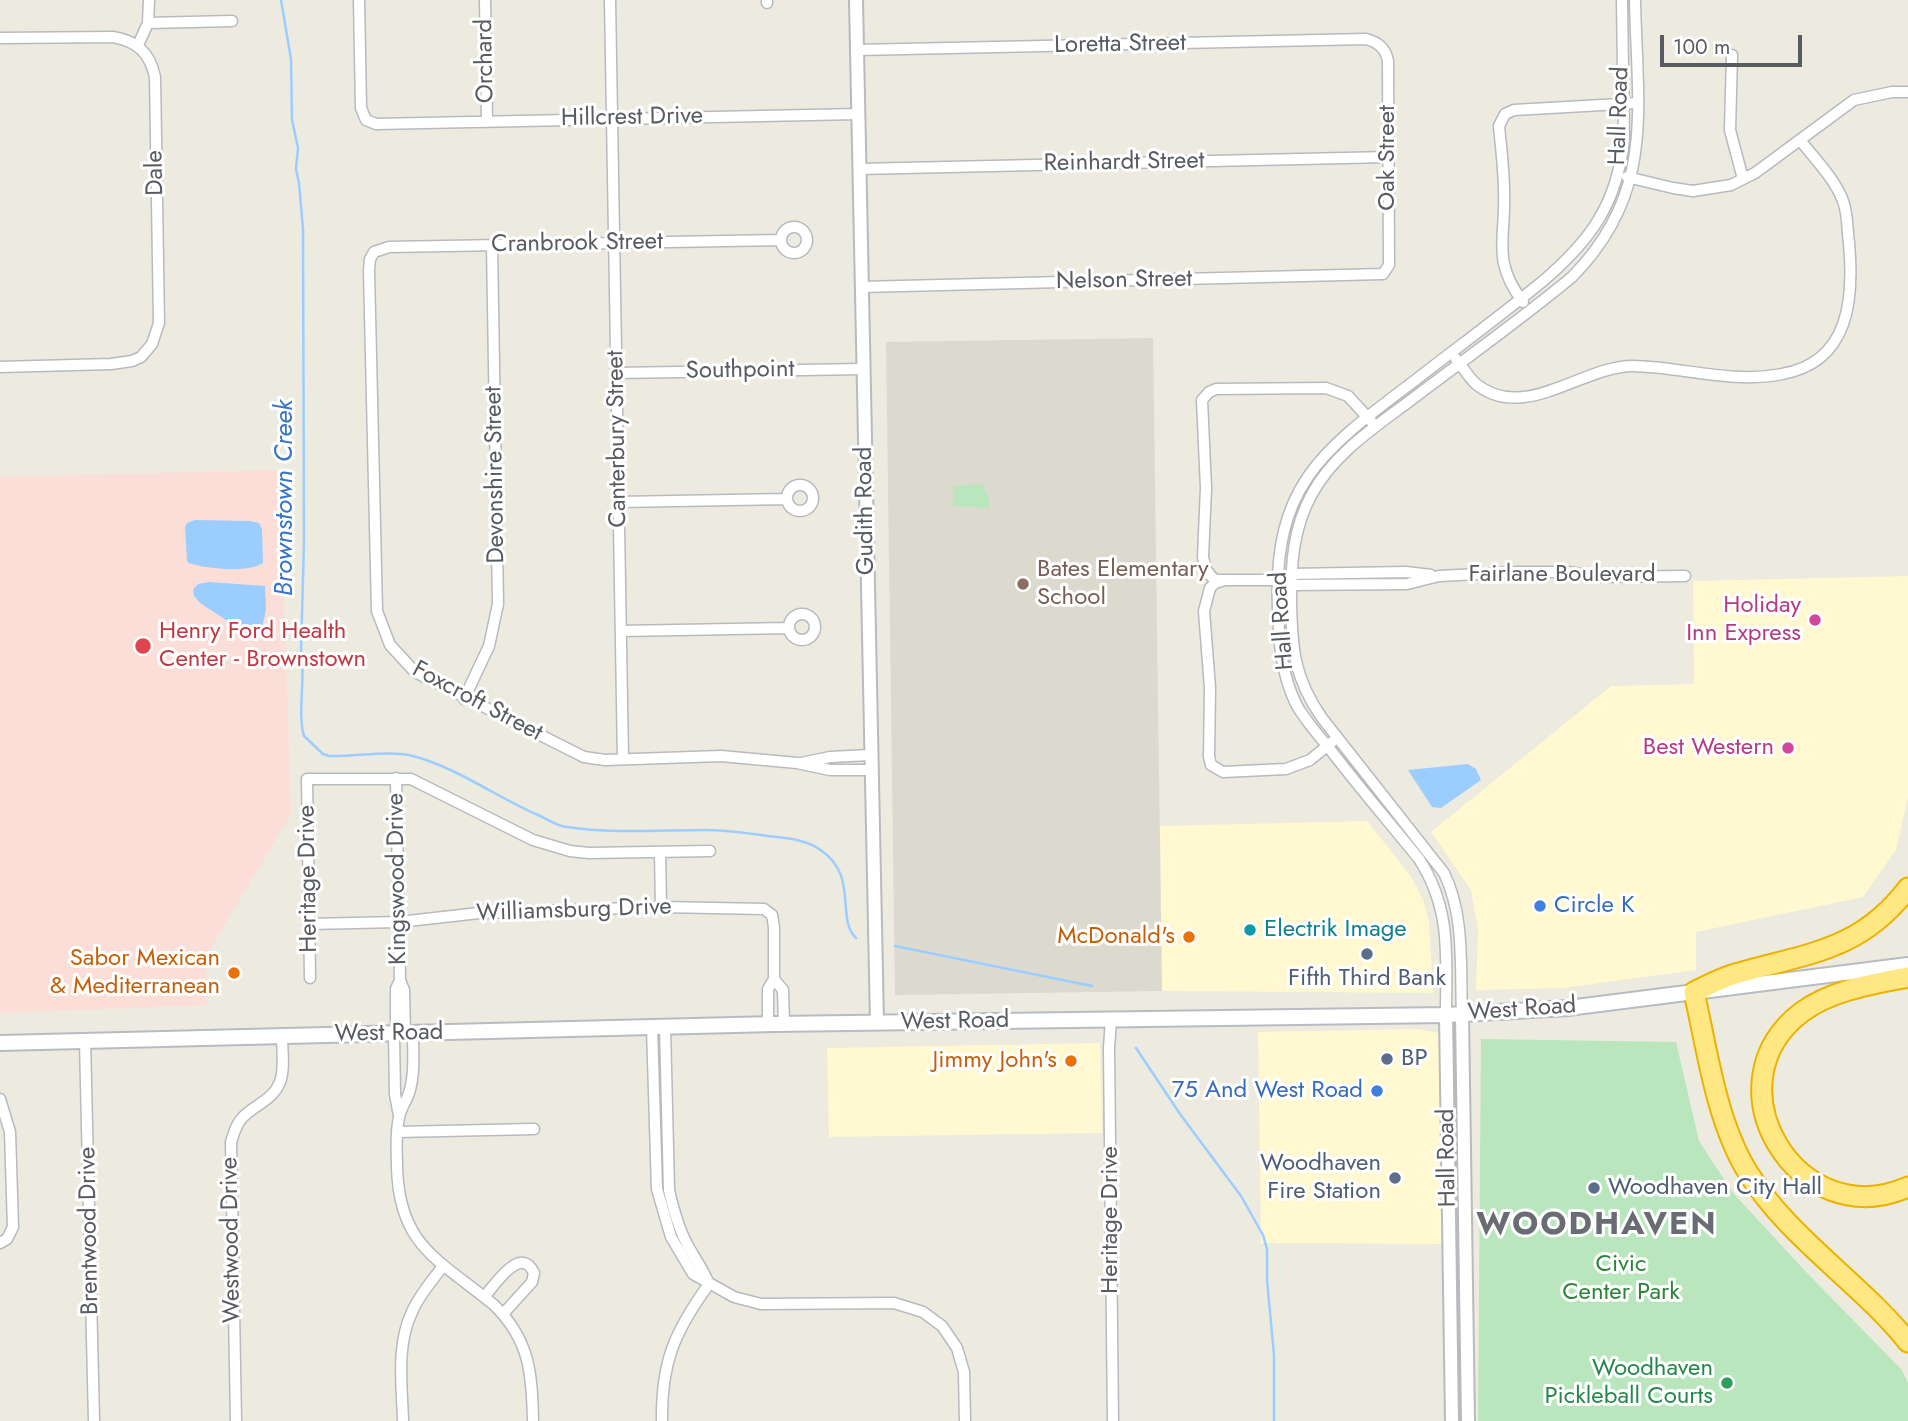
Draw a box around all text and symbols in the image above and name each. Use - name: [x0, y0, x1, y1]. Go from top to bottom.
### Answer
- street label: Orchard: [471, 19, 501, 103]
- scale bar: [1663, 21, 1805, 65]
- street label: Loretta Street: [1054, 29, 1186, 61]
- text: 100 m: [1673, 32, 1730, 62]
- street label: Hall Road: [1604, 66, 1636, 166]
- street label: Hillcrest Drive: [561, 102, 703, 134]
- street label: Oak Street: [1374, 105, 1402, 211]
- street label: Reinhardt Street: [1043, 147, 1205, 179]
- street label: Dale: [141, 150, 171, 196]
- street label: Cranbrook Street: [491, 228, 663, 260]
- street label: Nelson Street: [1056, 265, 1192, 297]
- street label: Canterbury Street: [602, 350, 634, 528]
- street label: Southpoint: [685, 356, 795, 386]
- street label: Devonshire Street: [480, 386, 512, 564]
- water label: Brownstown Creek: [270, 400, 302, 596]
- street label: Gudith Road: [850, 447, 882, 575]
- place label: Bates Elementary School: [1037, 556, 1209, 612]
- street label: Fairlane Boulevard: [1468, 561, 1656, 589]
- street label: Hall Road: [1265, 571, 1301, 671]
- marker: Bates Elementary School: [1015, 576, 1031, 592]
- place label: Holiday Inn Express: [1686, 592, 1801, 648]
- marker: Holiday Inn Express: [1807, 612, 1823, 628]
- place label: Henry Ford Health Center - Brownstown: [159, 618, 366, 674]
- marker: Henry Ford Health Center - Brownstown: [133, 636, 153, 656]
- street label: Foxcroft Street: [407, 656, 547, 748]
- place label: Best Western: [1643, 734, 1774, 762]
- marker: Best Western: [1780, 740, 1796, 756]
- street label: Kingswood Drive: [382, 793, 414, 965]
- street label: Heritage Drive: [293, 805, 325, 953]
- place label: Circle K: [1554, 892, 1635, 920]
- street label: Williamsburg Drive: [476, 893, 672, 929]
- marker: Circle K: [1532, 898, 1548, 914]
- place label: Electrik Image: [1264, 916, 1407, 944]
- marker: Electrik Image: [1242, 922, 1258, 938]
- place label: McDonald's: [1057, 923, 1175, 951]
- marker: McDonald's: [1181, 929, 1197, 945]
- place label: Sabor Mexican & Mediterranean: [50, 945, 220, 1001]
- marker: Fifth Third Bank: [1359, 946, 1375, 962]
- marker: Sabor Mexican & Mediterranean: [226, 965, 242, 981]
- place label: Fifth Third Bank: [1288, 965, 1446, 993]
- street label: West Road: [1467, 992, 1577, 1028]
- street label: West Road: [900, 1007, 1010, 1037]
- street label: West Road: [334, 1019, 444, 1049]
- place label: BP: [1401, 1045, 1428, 1073]
- place label: Jimmy John's: [932, 1047, 1057, 1075]
- marker: BP: [1379, 1051, 1395, 1067]
- marker: Jimmy John's: [1063, 1053, 1079, 1069]
- place label: 75 And West Road: [1172, 1077, 1363, 1105]
- marker: 75 And West Road: [1369, 1083, 1385, 1099]
- street label: Hall Road: [1433, 1108, 1463, 1208]
- street label: Heritage Drive: [1097, 1146, 1125, 1294]
- street label: Brentwood Drive: [74, 1147, 106, 1315]
- place label: Woodhaven Fire Station: [1260, 1150, 1381, 1206]
- street label: Westwood Drive: [216, 1157, 248, 1323]
- marker: Woodhaven Fire Station: [1387, 1170, 1403, 1186]
- place label: Woodhaven City Hall: [1608, 1174, 1822, 1202]
- marker: Woodhaven City Hall: [1586, 1180, 1602, 1196]
- district label: WOODHAVEN: [1477, 1207, 1717, 1245]
- park label: Civic Center Park: [1562, 1251, 1680, 1307]
- place label: Woodhaven Pickleball Courts: [1544, 1355, 1713, 1411]
- marker: Woodhaven Pickleball Courts: [1719, 1375, 1735, 1391]

